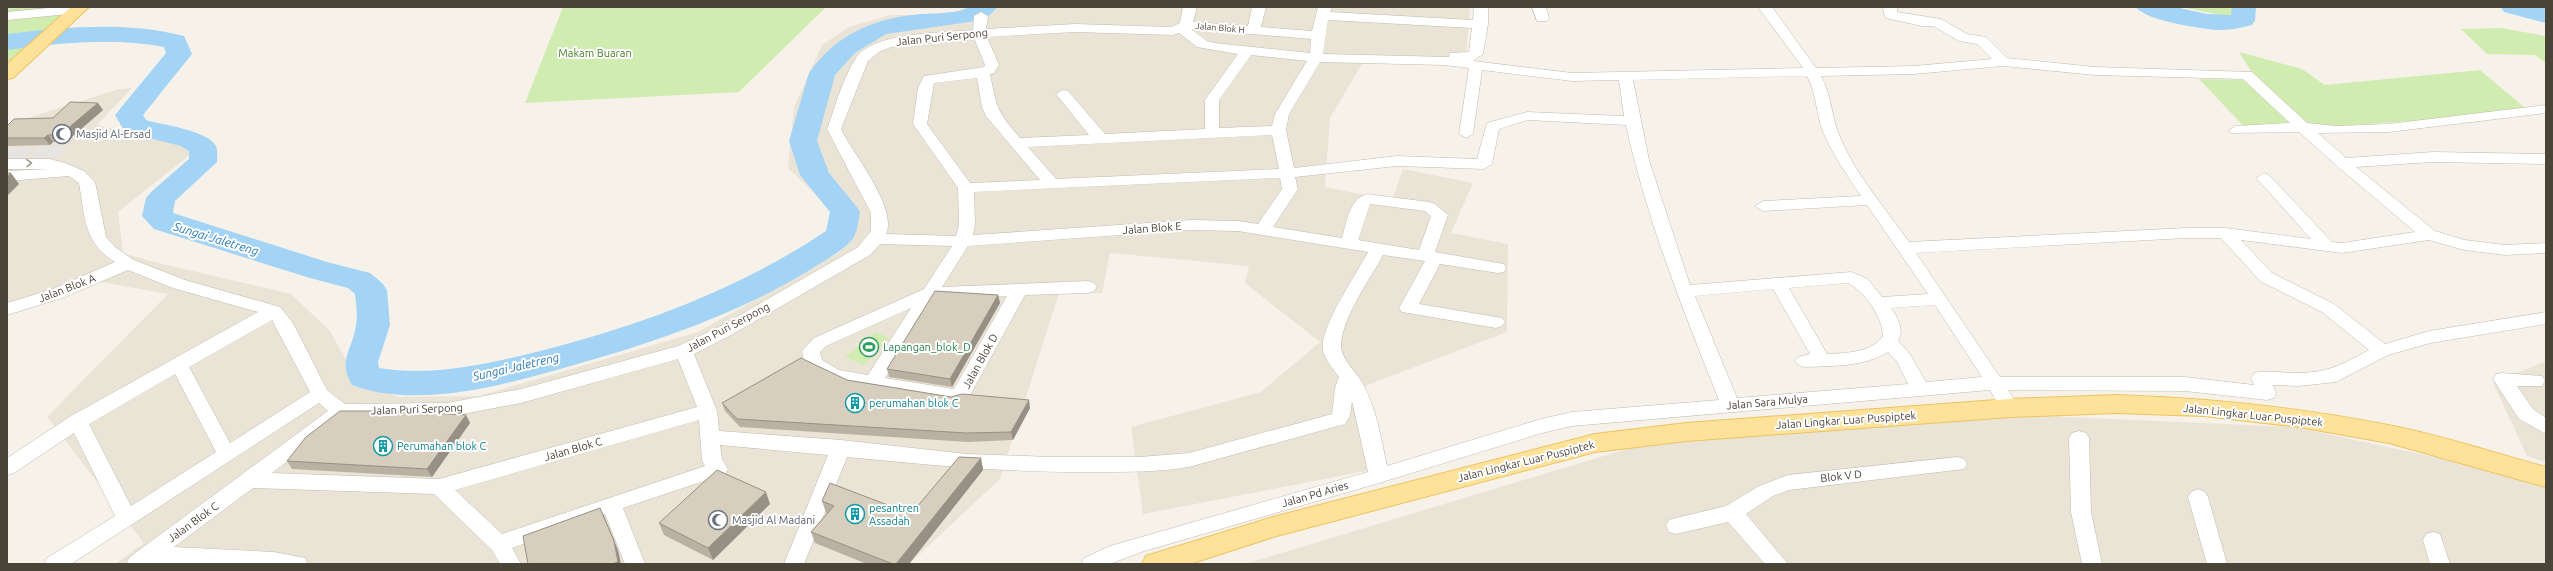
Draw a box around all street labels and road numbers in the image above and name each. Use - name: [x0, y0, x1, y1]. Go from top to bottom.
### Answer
- street label: Jalan Blok H: [1195, 21, 1245, 35]
- street label: Jalan Puri Serpong: [896, 26, 988, 48]
- street label: Jalan Blok E: [1122, 220, 1182, 236]
- street label: Jalan Blok A: [37, 271, 98, 304]
- street label: Jalan Puri Serpong: [685, 300, 771, 354]
- street label: Jalan Blok D: [960, 331, 1000, 390]
- street label: Jalan Sara Mulya: [1726, 392, 1808, 412]
- street label: Jalan Puri Serpong: [371, 401, 463, 417]
- street label: Jalan Lingkar Luar Puspiptek: [2182, 402, 2324, 428]
- street label: Jalan Lingkar Luar Puspiptek: [1775, 409, 1917, 431]
- street label: Jalan Blok C: [543, 435, 604, 463]
- street label: Jalan Lingkar Luar Puspiptek: [1456, 438, 1596, 484]
- street label: Blok V D: [1820, 468, 1863, 484]
- street label: Jalan Pd Aries: [1280, 479, 1350, 509]
- street label: Jalan Blok C: [165, 499, 221, 544]

